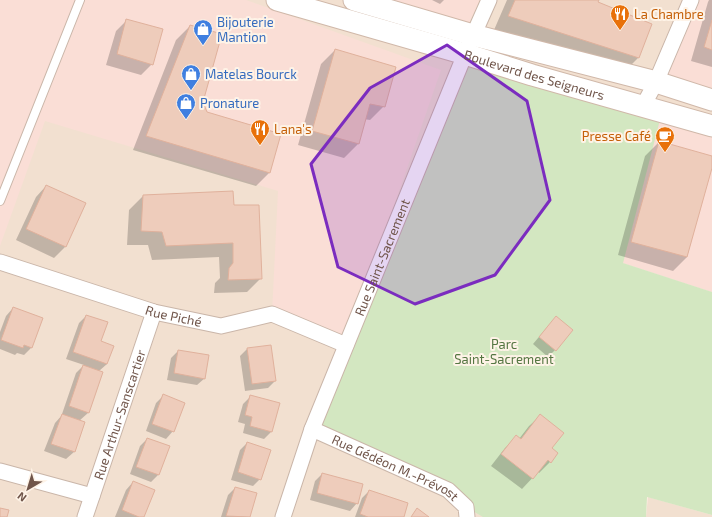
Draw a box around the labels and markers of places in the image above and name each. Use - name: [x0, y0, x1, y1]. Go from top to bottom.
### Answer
- restaurant icon: La Chambre: [609, 3, 631, 31]
- place label: La Chambre: [634, 6, 704, 22]
- place label: Bijouterie Mantion: [217, 14, 274, 45]
- shop icon: Bijouterie Mantion: [192, 18, 214, 46]
- shop icon: Matelas Bourck: [180, 63, 202, 91]
- place label: Matelas Bourck: [205, 66, 297, 82]
- shop icon: Pronature: [175, 92, 197, 120]
- place label: Pronature: [200, 95, 259, 111]
- restaurant icon: Lana's: [249, 118, 271, 146]
- place label: Lana's: [274, 121, 312, 137]
- cafe icon: Presse Café: [654, 125, 676, 153]
- place label: Presse Café: [582, 128, 651, 144]

